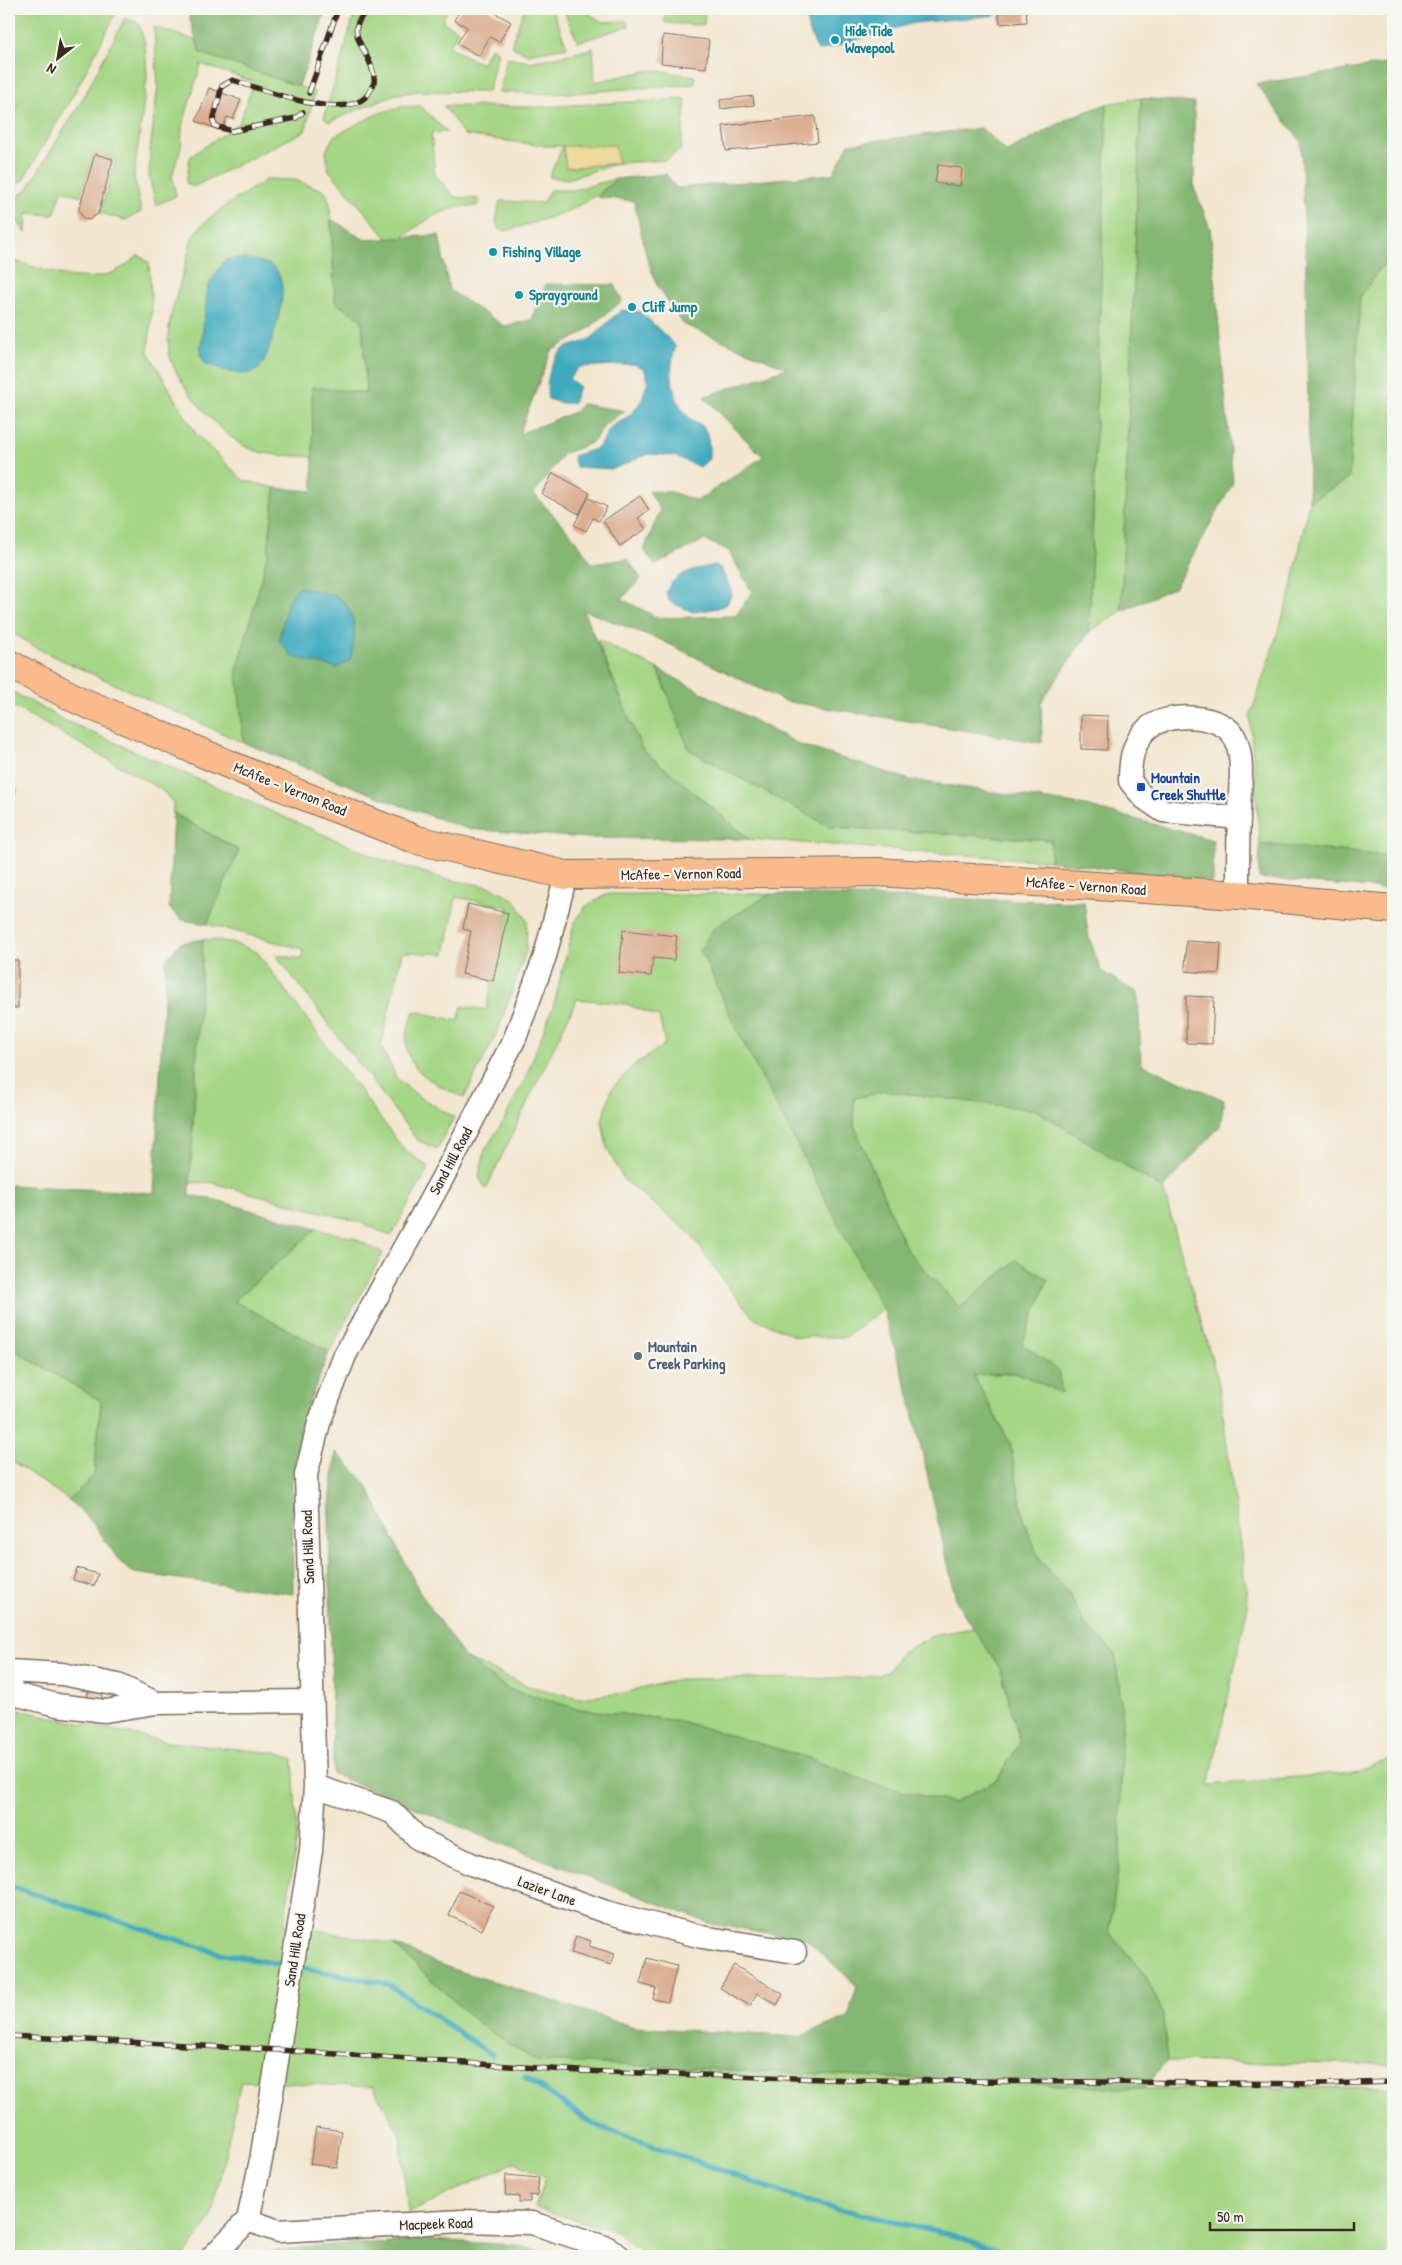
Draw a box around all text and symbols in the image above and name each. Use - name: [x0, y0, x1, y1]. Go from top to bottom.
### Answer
- place label: Hide Tide Wavepool: [845, 20, 896, 59]
- north arrow: [32, 32, 82, 82]
- marker: Hide Tide Wavepool: [829, 34, 841, 46]
- text: N: [42, 59, 59, 80]
- place label: Fishing Village: [502, 241, 581, 263]
- marker: Fishing Village: [487, 246, 499, 258]
- place label: Sprayground: [529, 284, 598, 306]
- marker: Sprayground: [513, 289, 525, 301]
- place label: Cliff Jump: [642, 296, 698, 318]
- marker: Cliff Jump: [626, 301, 638, 313]
- street label: McAfee - Vernon Road: [231, 756, 350, 821]
- place label: Mountain Creek Shuttle: [1151, 767, 1226, 805]
- marker: Mountain Creek Shuttle: [1135, 781, 1147, 793]
- street label: McAfee - Vernon Road: [621, 862, 741, 885]
- street label: McAfee - Vernon Road: [1025, 871, 1147, 900]
- street label: Sand Hill Road: [424, 1123, 477, 1198]
- place label: Mountain Creek Parking: [648, 1336, 726, 1375]
- marker: Mountain Creek Parking: [632, 1350, 644, 1362]
- street label: Sand Hill Road: [296, 1510, 319, 1584]
- street label: Lazier Lane: [515, 1870, 579, 1911]
- street label: Sand Hill Road: [278, 1912, 311, 1988]
- scale bar: [1210, 2200, 1353, 2232]
- text: 50 m: [1217, 2206, 1244, 2227]
- street label: Macpeek Road: [399, 2212, 473, 2235]

